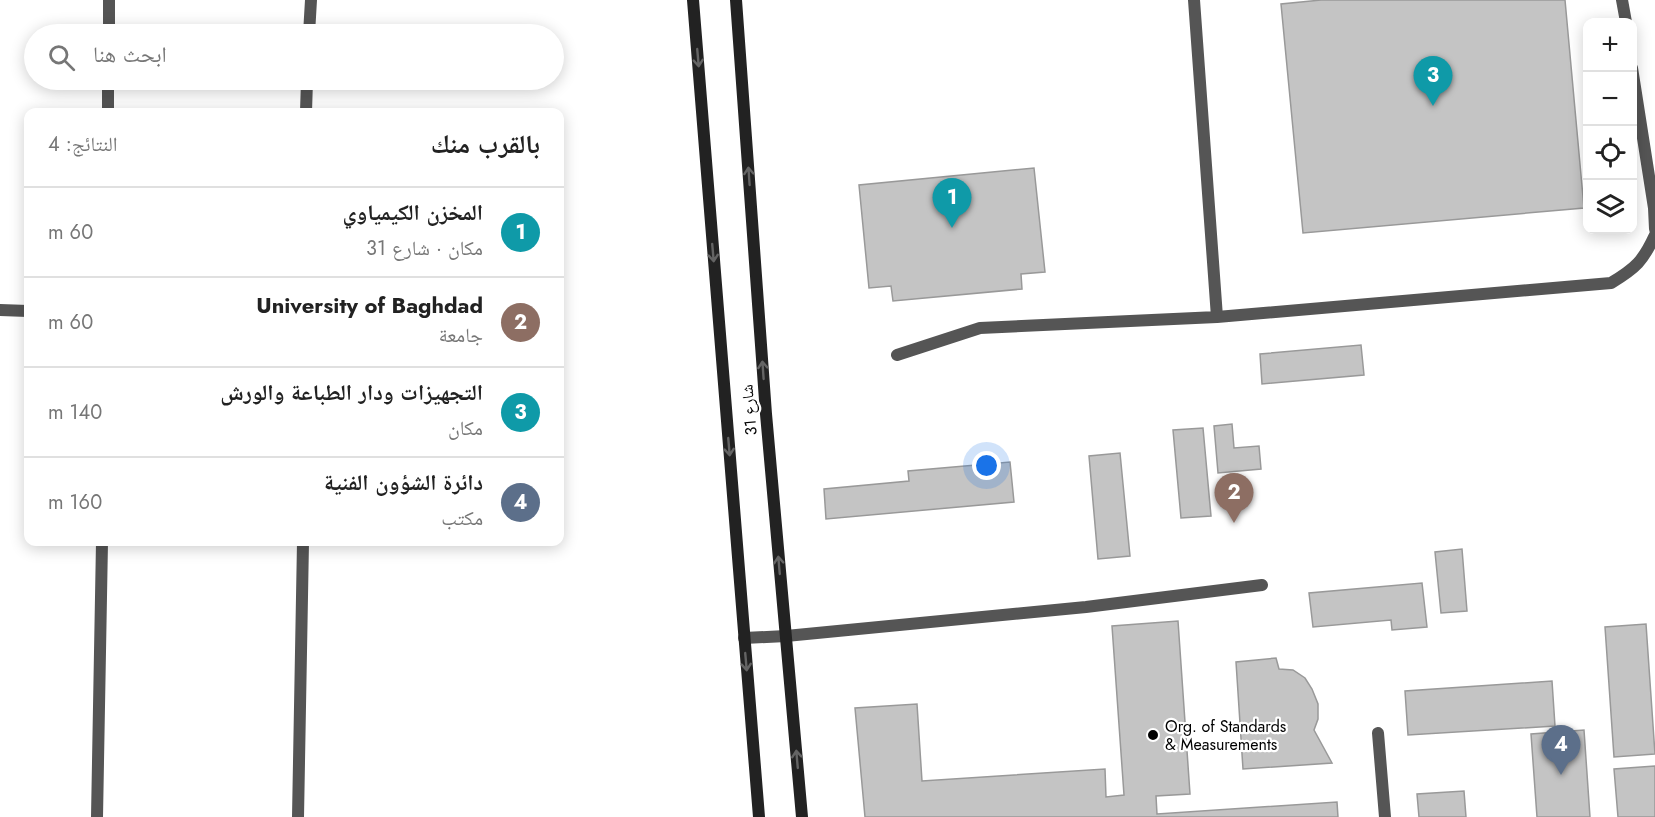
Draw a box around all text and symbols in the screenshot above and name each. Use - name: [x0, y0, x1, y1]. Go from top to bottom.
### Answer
- map controls: [1583, 18, 1637, 234]
- button: +: [1583, 18, 1637, 72]
- search box: [24, 24, 564, 90]
- text: ابحث هنا: [93, 38, 167, 70]
- icon: search: [45, 41, 78, 74]
- one-way arrow: [692, 48, 703, 68]
- pin: 3: [1414, 57, 1452, 106]
- button: −: [1583, 72, 1637, 126]
- text: بالقرب منك: [431, 125, 540, 163]
- button: locate: [1583, 126, 1637, 180]
- text: النتائج: 4: [48, 130, 118, 159]
- one-way arrow: [743, 166, 754, 186]
- pin: 1: [932, 178, 972, 228]
- button: layers: [1583, 180, 1637, 234]
- text: المخزن الكيمياوي: [342, 196, 483, 228]
- text: 60 m: [48, 218, 93, 247]
- text: 1: [515, 218, 526, 247]
- text: مكان · شارع 31: [366, 234, 483, 263]
- one-way arrow: [708, 242, 719, 262]
- text: University of Baghdad: [256, 289, 483, 321]
- text: 60 m: [48, 308, 93, 337]
- text: 2: [514, 308, 527, 337]
- text: جامعة: [439, 321, 483, 350]
- one-way arrow: [757, 361, 768, 381]
- text: التجهيزات ودار الطباعة والورش: [220, 376, 483, 408]
- street label: شارع 31: [735, 384, 763, 436]
- text: 140 m: [48, 398, 102, 427]
- text: 3: [514, 398, 527, 427]
- text: مكان: [448, 414, 483, 443]
- one-way arrow: [723, 437, 734, 457]
- your location: [972, 451, 1001, 480]
- text: دائرة الشؤون الفنية: [324, 466, 483, 498]
- pin: 2: [1214, 474, 1254, 523]
- text: 160 m: [48, 488, 102, 517]
- text: 4: [514, 488, 527, 517]
- text: مكتب: [441, 504, 483, 533]
- one-way arrow: [773, 555, 784, 575]
- one-way arrow: [741, 652, 752, 672]
- place label: Org. of Standards & Measurements: [1165, 715, 1286, 756]
- pin: 4: [1542, 726, 1580, 775]
- marker: Org. of Standards & Measurements: [1146, 728, 1160, 742]
- one-way arrow: [791, 749, 802, 769]

